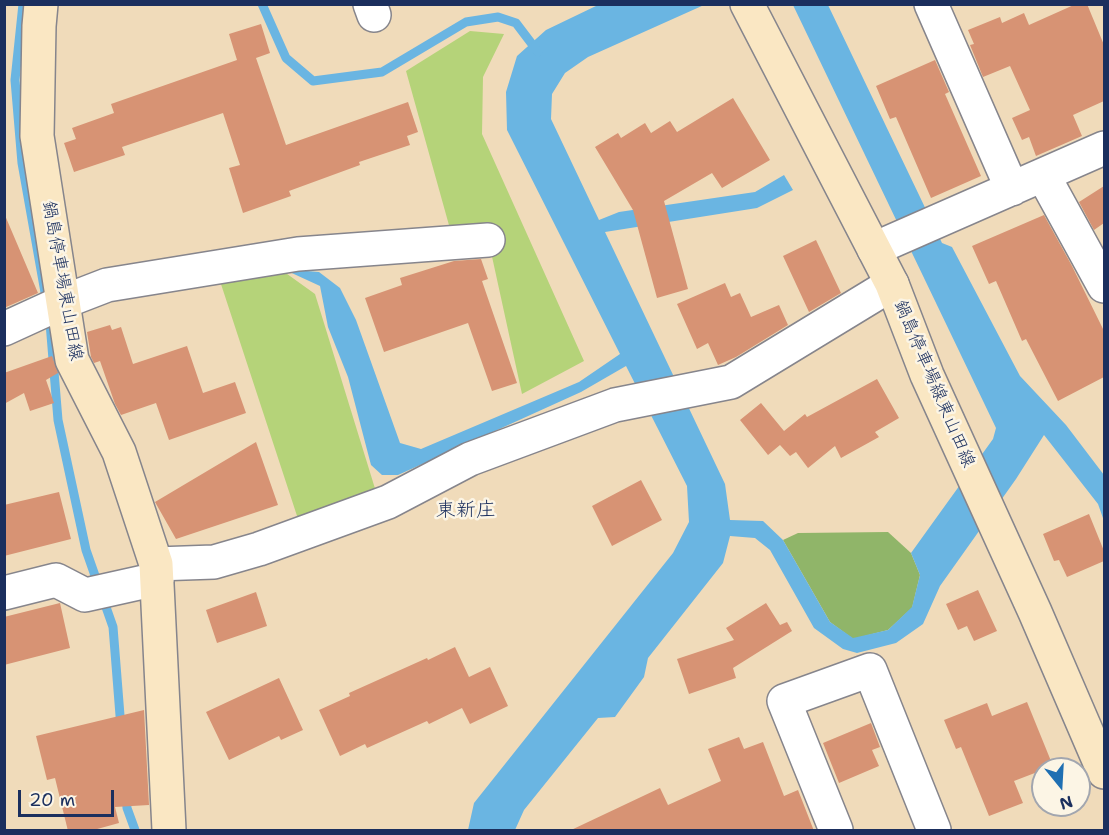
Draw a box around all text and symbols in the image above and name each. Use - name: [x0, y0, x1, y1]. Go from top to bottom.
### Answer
- street label: 鍋島停車場東山田線: [37, 199, 87, 363]
- street label: 鍋島停車場線東山田線: [889, 297, 979, 471]
- district label: 東新庄: [436, 499, 496, 523]
- north arrow: [1031, 757, 1091, 817]
- scale bar: [21, 778, 117, 816]
- text: 20 m: [29, 788, 75, 812]
- text: N: [1057, 791, 1075, 815]

